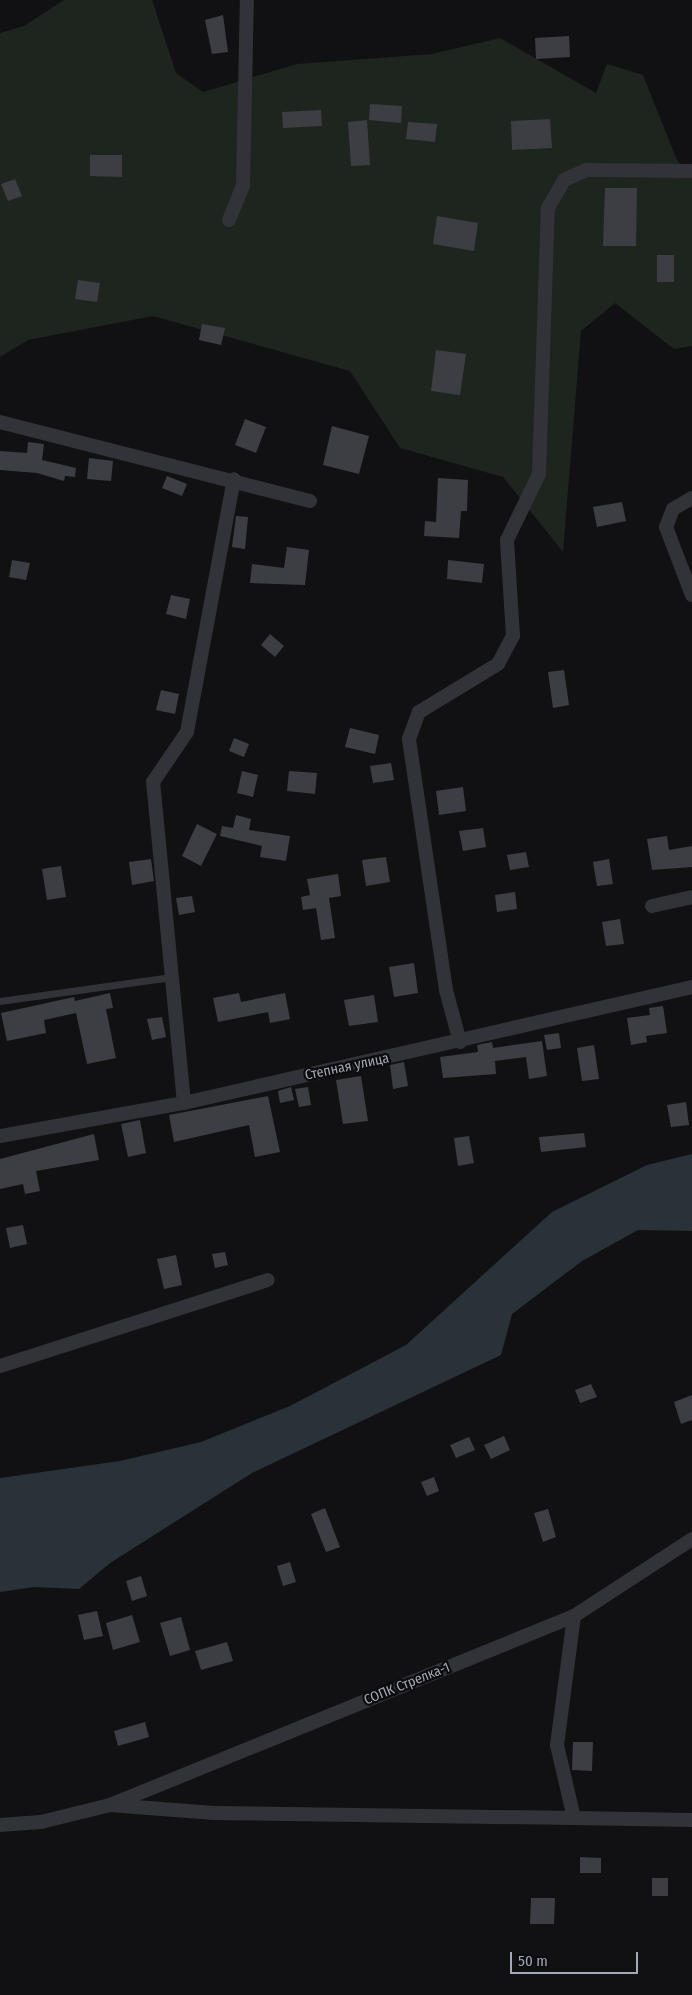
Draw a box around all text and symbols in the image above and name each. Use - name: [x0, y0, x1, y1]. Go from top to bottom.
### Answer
- street label: Степная улица: [303, 1050, 391, 1084]
- street label: СОПК Стрелка-1: [362, 1659, 452, 1709]
- scale bar: [512, 1942, 640, 1974]
- text: 50 m: [518, 1952, 548, 1970]

